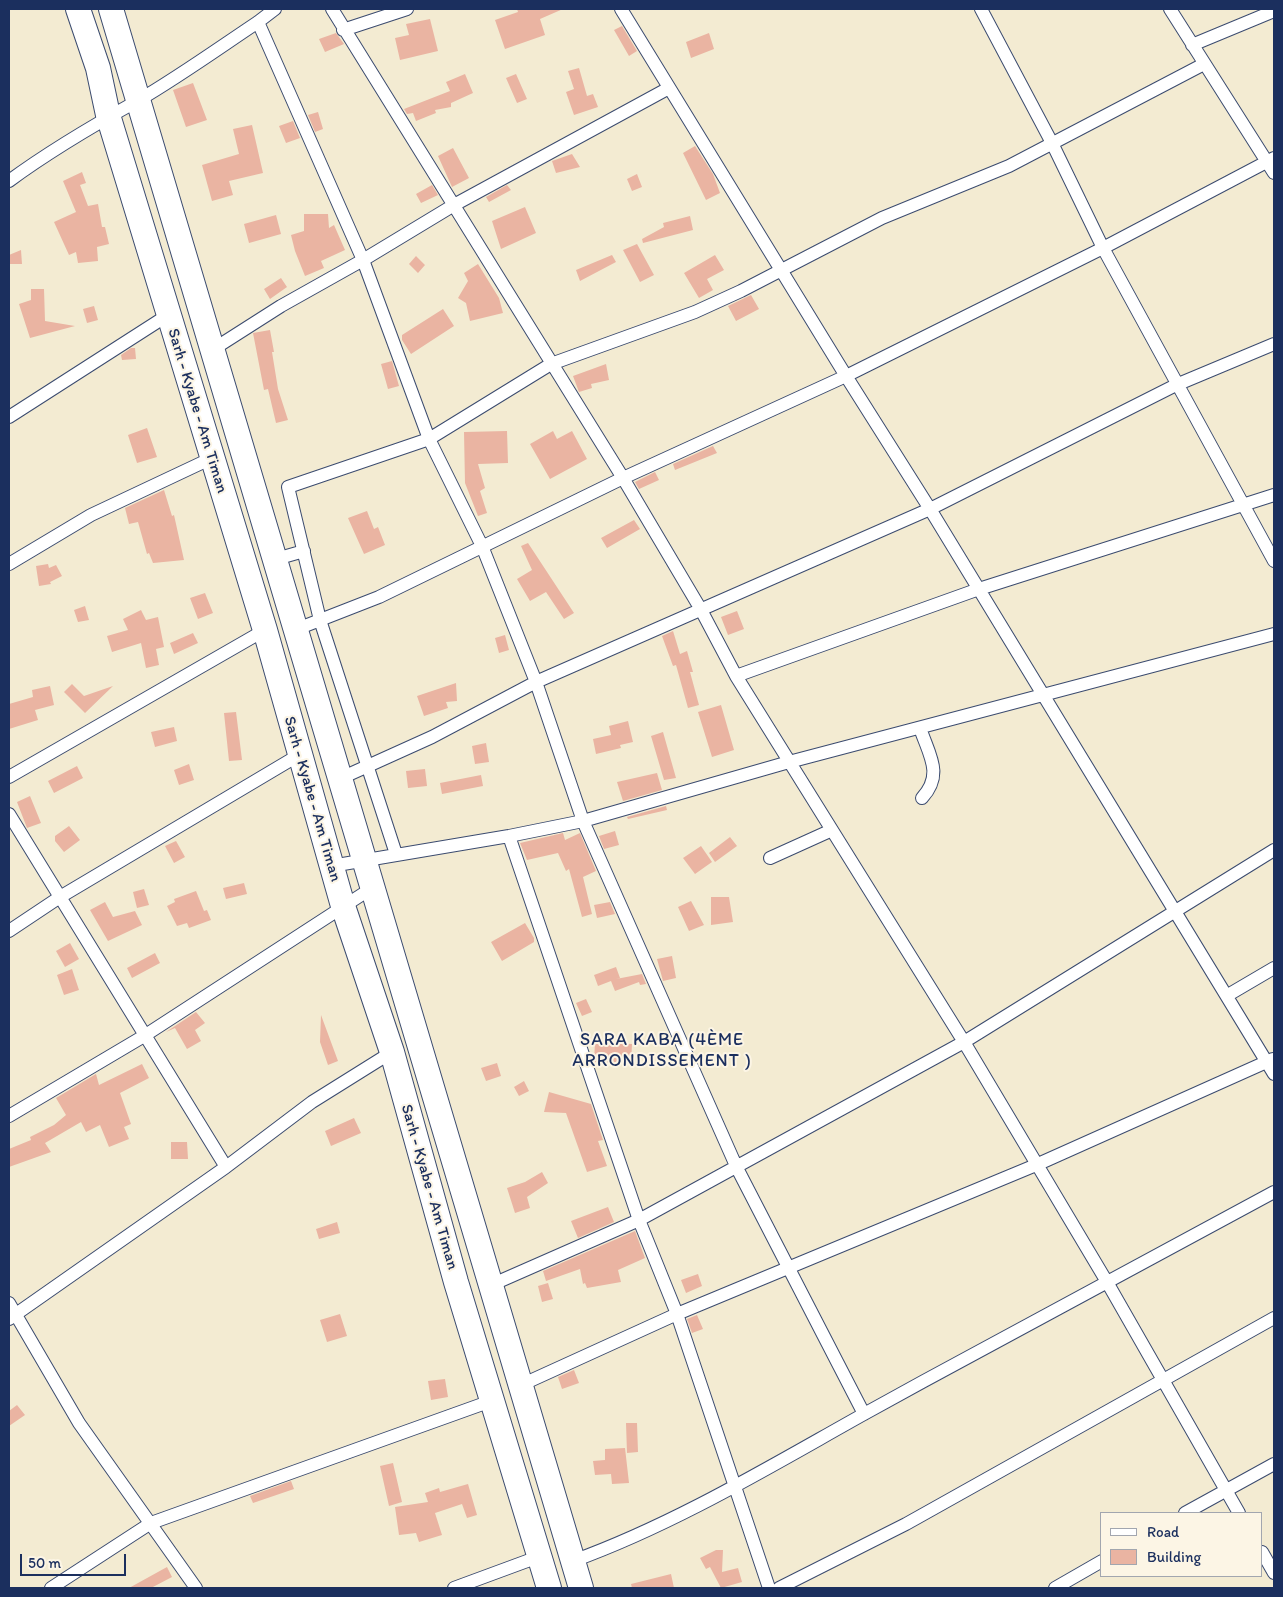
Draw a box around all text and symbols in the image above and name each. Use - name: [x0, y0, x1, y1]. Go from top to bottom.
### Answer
- street label: Sarh - Kyabe - Am Timan: [163, 326, 231, 496]
- street label: Sarh - Kyabe - Am Timan: [279, 714, 345, 884]
- district label: SARA KABA (4ÈME ARRONDISSEMENT ): [570, 1029, 754, 1072]
- street label: Sarh - Kyabe - Am Timan: [396, 1102, 462, 1272]
- legend: [1100, 1512, 1263, 1577]
- text: Road: [1147, 1523, 1179, 1541]
- scale bar: [22, 1544, 129, 1576]
- text: Building: [1147, 1548, 1201, 1566]
- text: 50 m: [28, 1554, 61, 1572]

